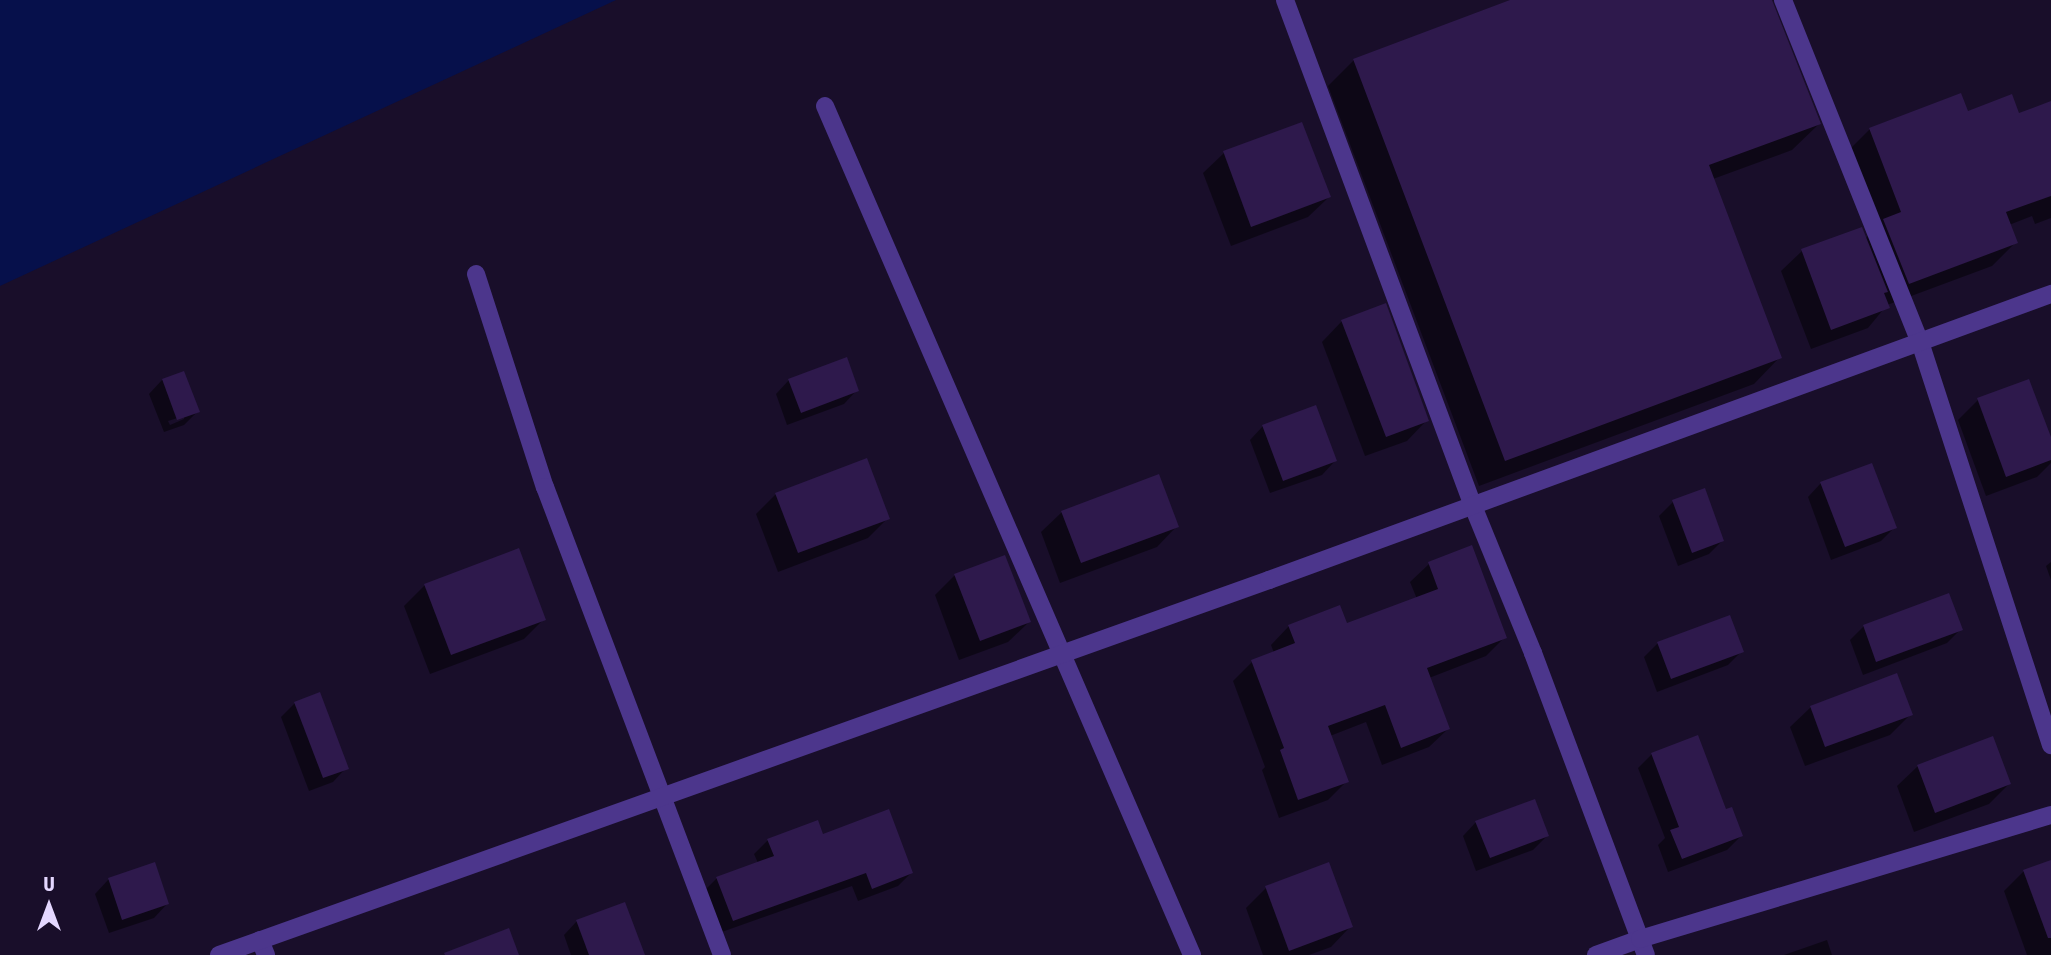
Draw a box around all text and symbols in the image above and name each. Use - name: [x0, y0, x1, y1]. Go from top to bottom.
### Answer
- north arrow: [14, 871, 84, 941]
- text: U: [43, 873, 55, 896]

